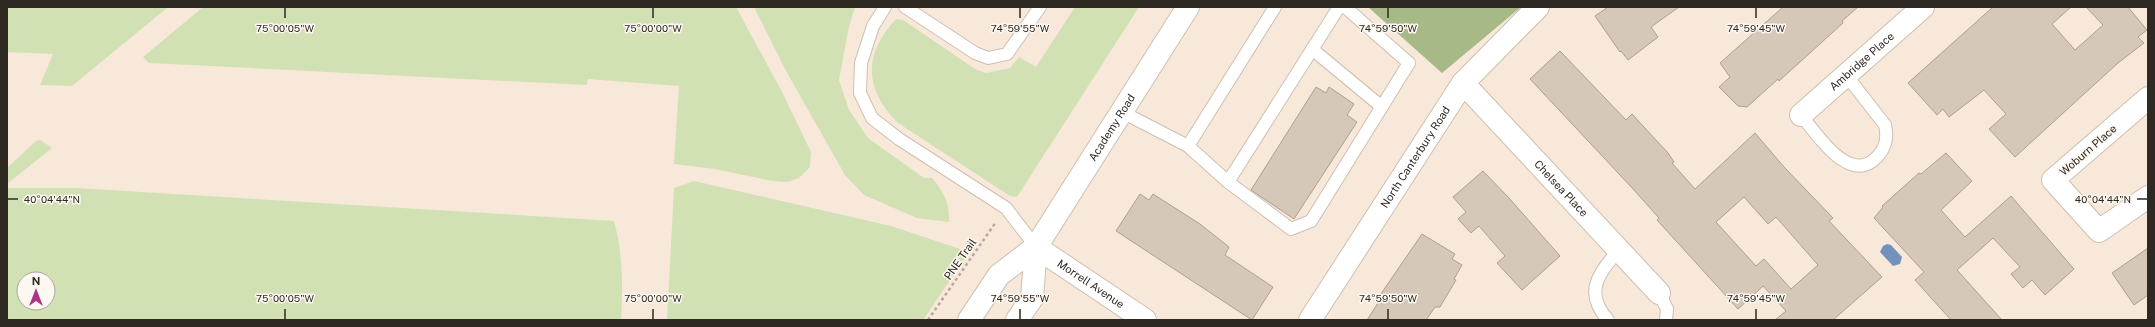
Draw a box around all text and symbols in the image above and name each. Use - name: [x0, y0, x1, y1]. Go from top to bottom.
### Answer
- text: 75°00'05"W: [256, 22, 314, 34]
- text: 75°00'00"W: [624, 22, 682, 34]
- text: 74°59'55"W: [991, 22, 1050, 34]
- text: 74°59'50"W: [1359, 22, 1418, 34]
- text: 74°59'45"W: [1727, 22, 1786, 34]
- street label: Ambridge Place: [1827, 30, 1896, 93]
- street label: Academy Road: [1086, 92, 1137, 163]
- street label: North Canterbury Road: [1378, 104, 1452, 210]
- street label: Woburn Place: [2057, 122, 2119, 178]
- street label: Chelsea Place: [1532, 158, 1590, 219]
- text: 40°04'44"N: [24, 193, 80, 205]
- text: 40°04'44"N: [2075, 193, 2131, 205]
- street label: PNE Trail: [942, 236, 978, 282]
- street label: Morrell Avenue: [1055, 257, 1126, 310]
- north arrow: [16, 271, 56, 311]
- text: N: [32, 275, 40, 287]
- text: 75°00'05"W: [256, 292, 314, 304]
- text: 75°00'00"W: [624, 292, 682, 304]
- text: 74°59'55"W: [991, 292, 1050, 304]
- text: 74°59'50"W: [1359, 292, 1418, 304]
- text: 74°59'45"W: [1727, 292, 1786, 304]

